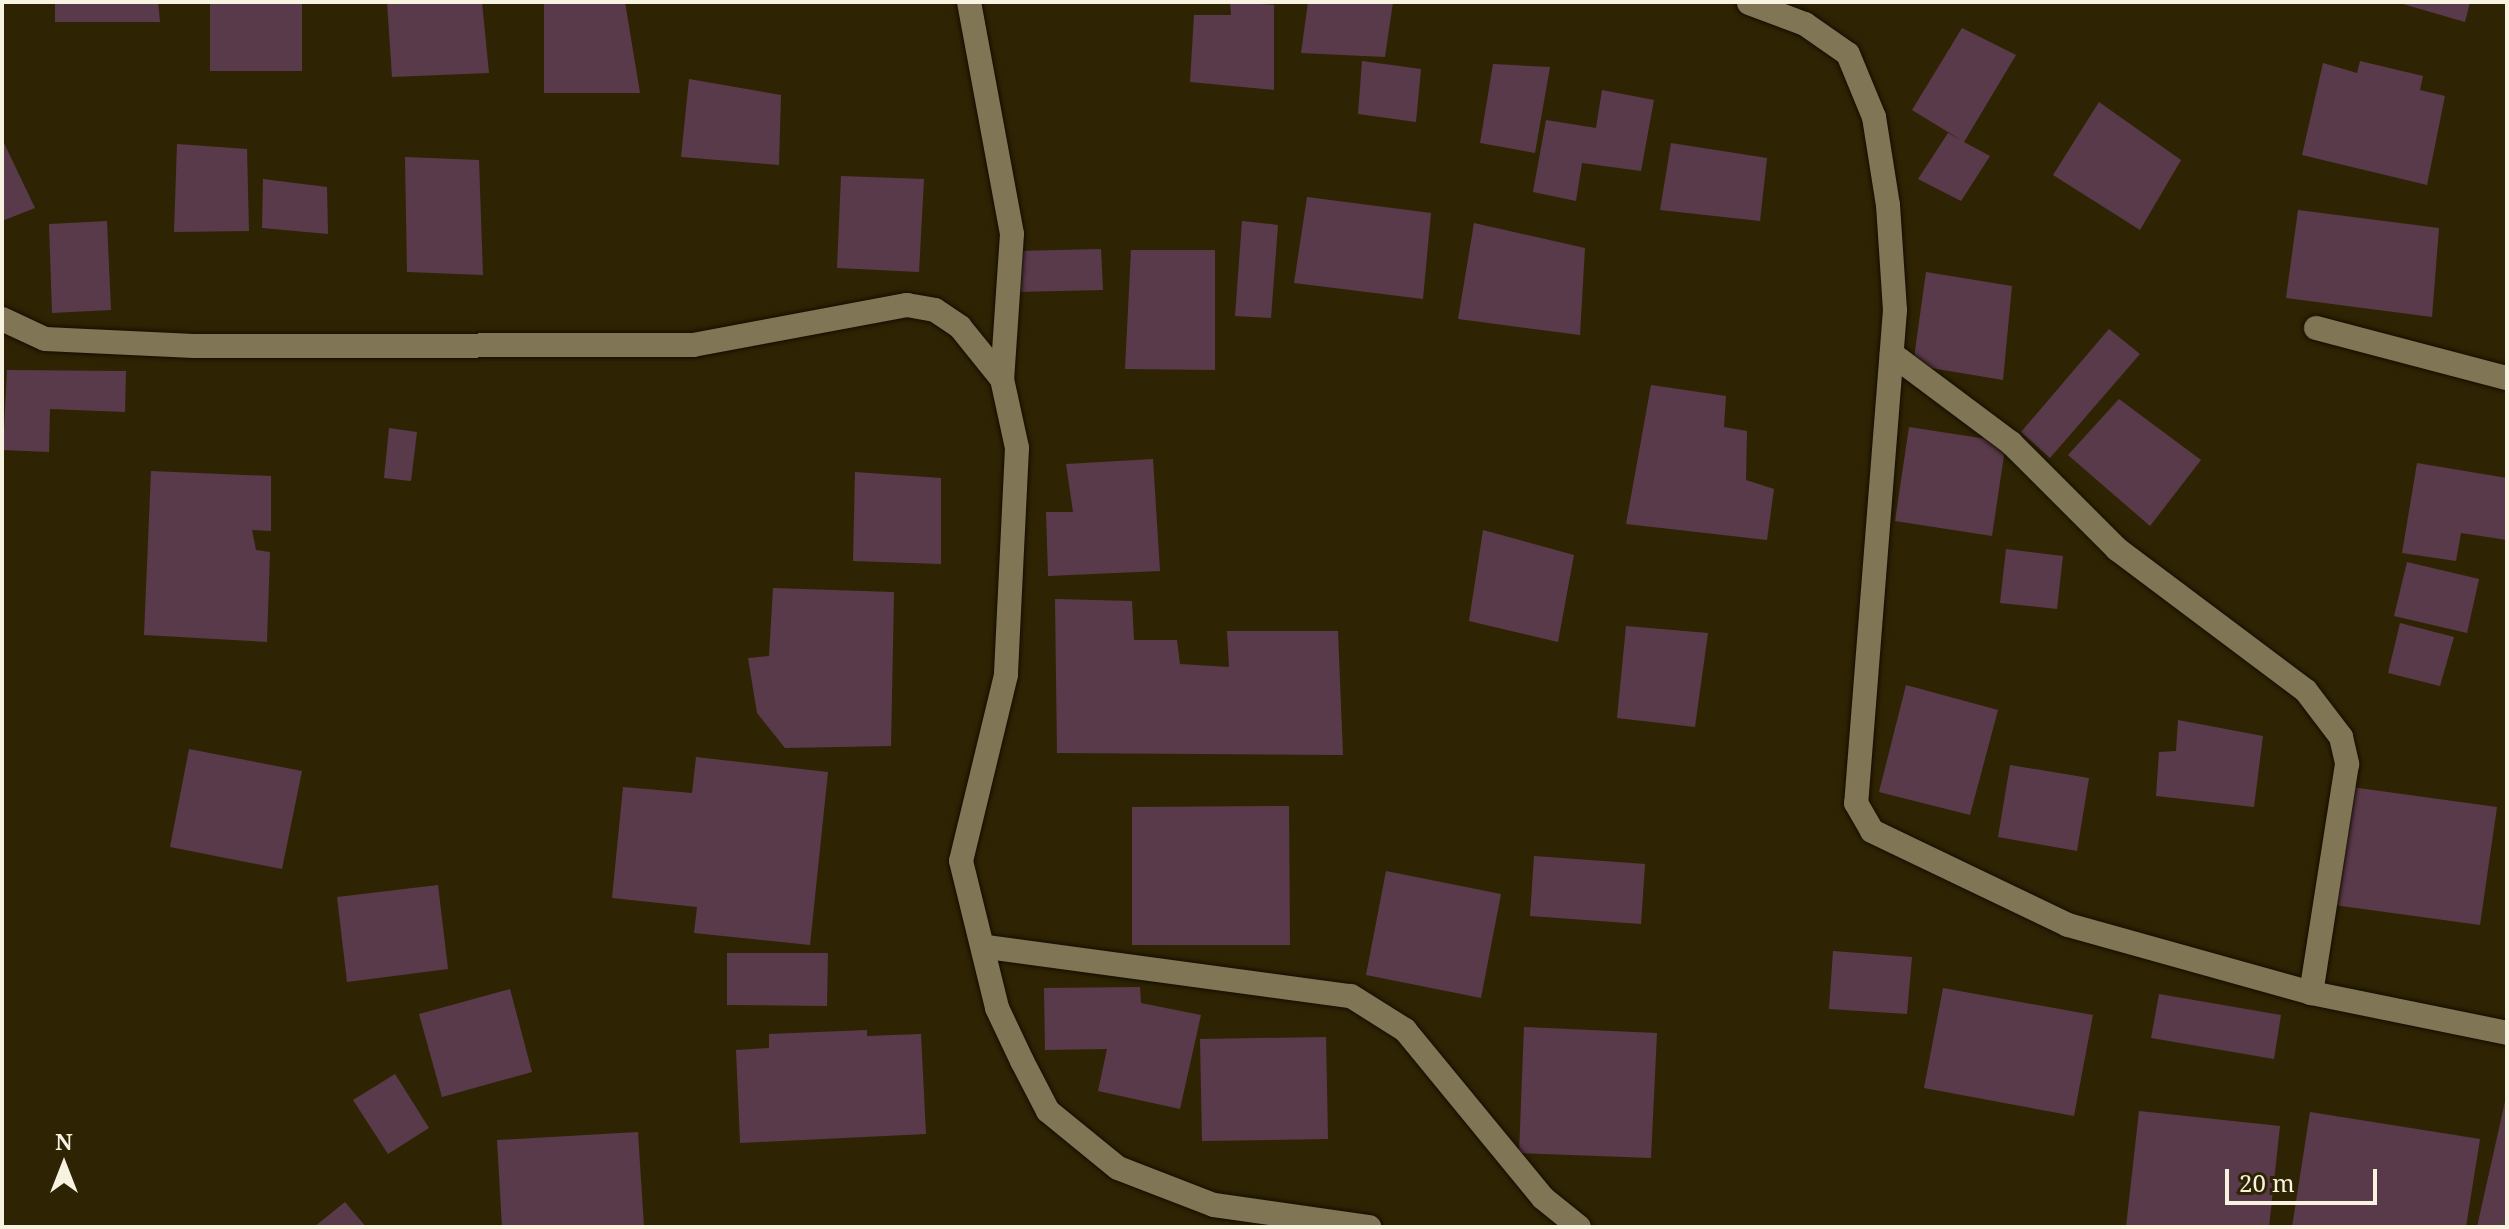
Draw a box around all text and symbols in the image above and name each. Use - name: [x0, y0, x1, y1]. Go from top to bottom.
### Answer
- north arrow: [24, 1125, 104, 1205]
- text: N: [55, 1126, 73, 1156]
- scale bar: [2229, 1153, 2381, 1203]
- text: 20 m: [2239, 1166, 2295, 1199]

